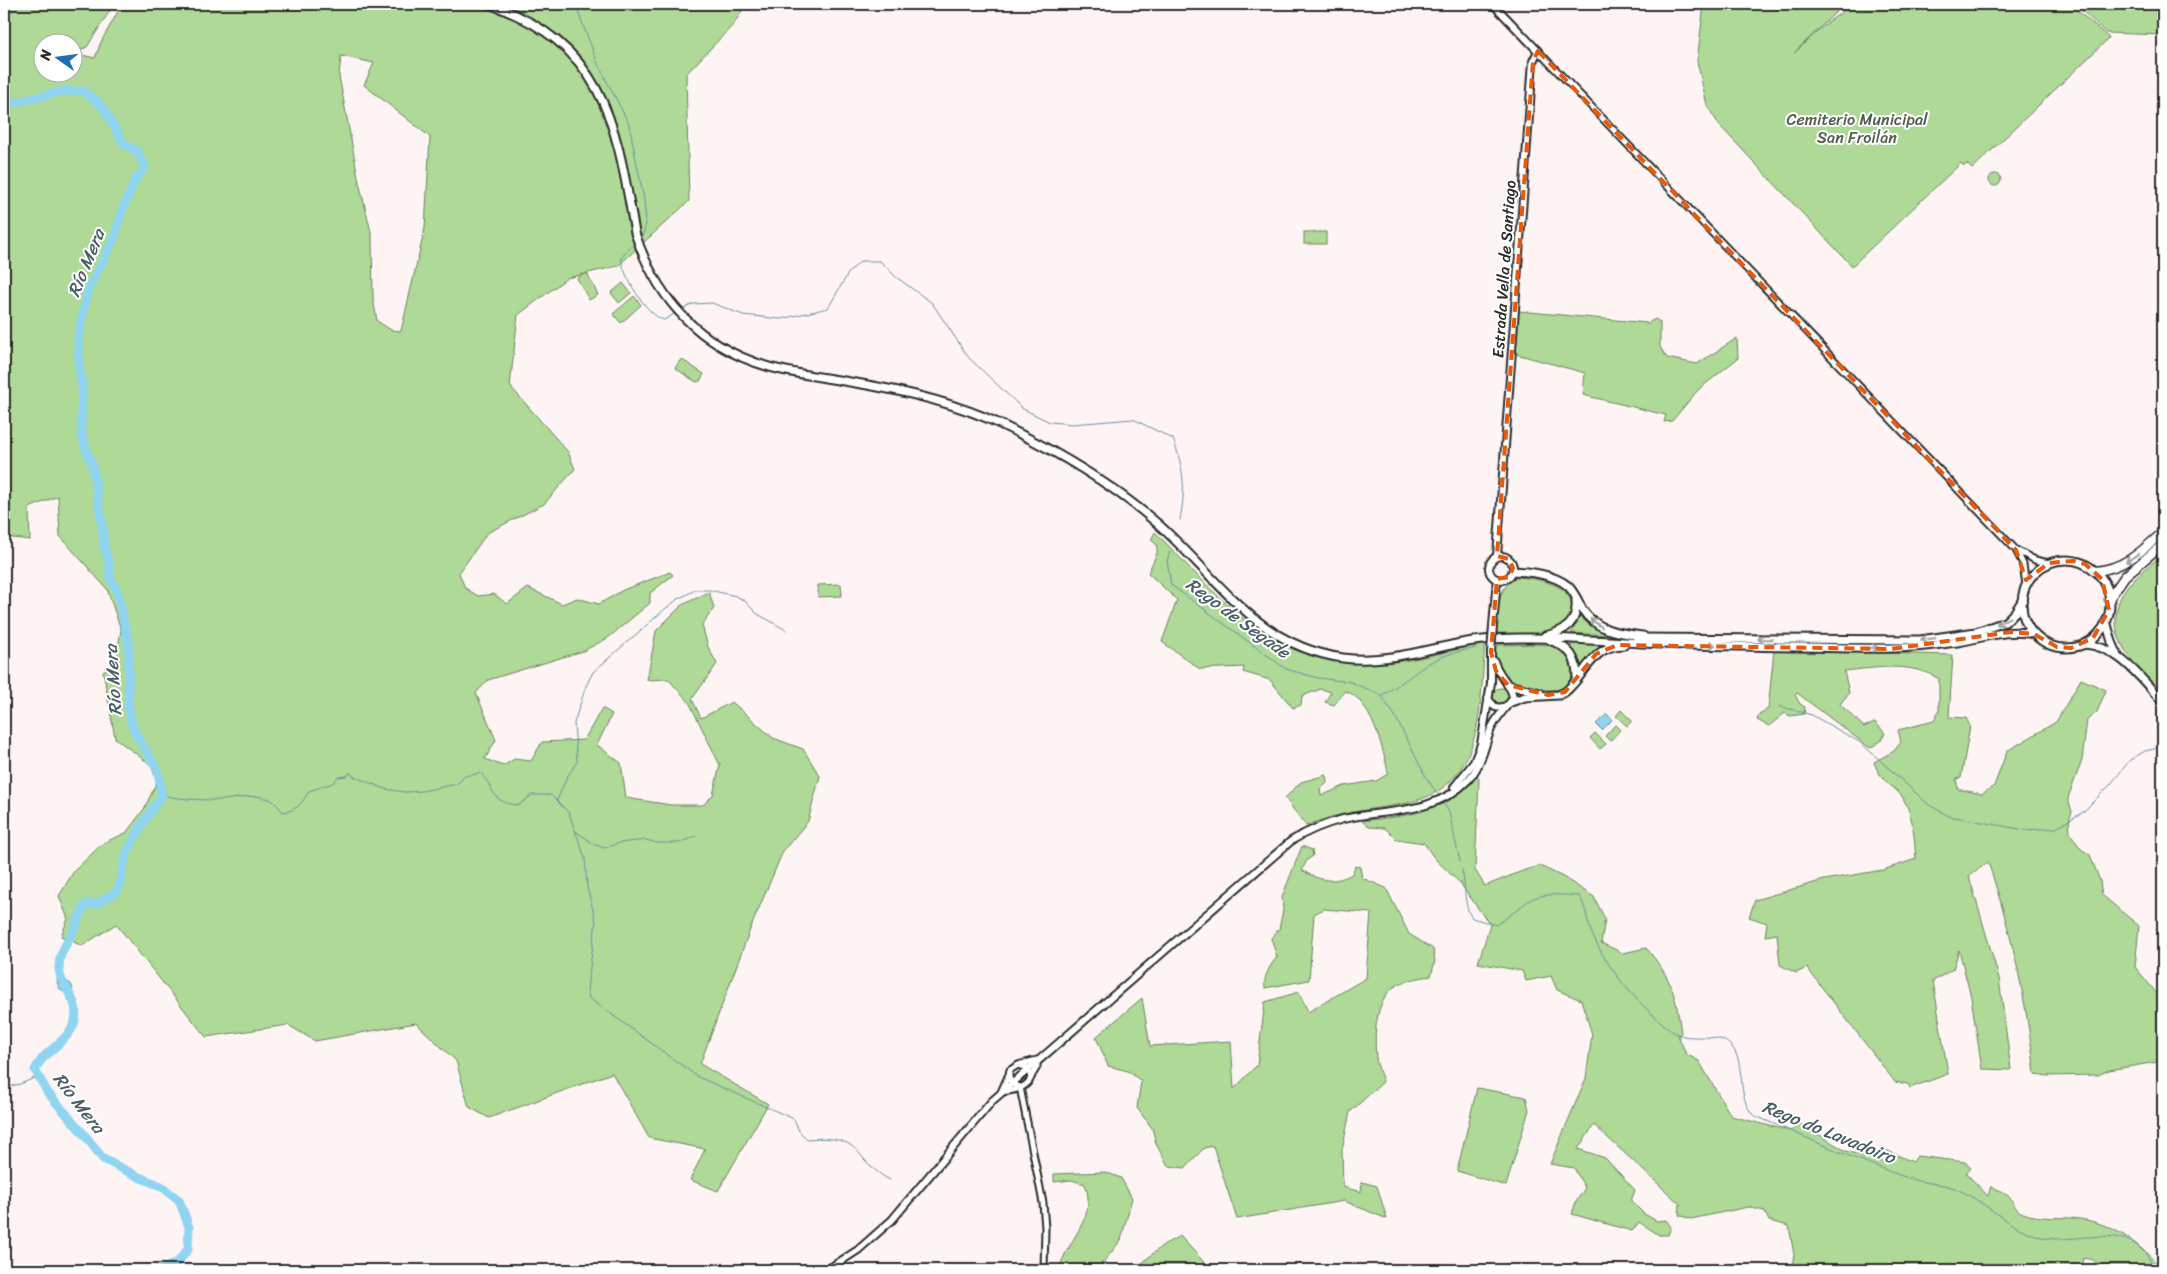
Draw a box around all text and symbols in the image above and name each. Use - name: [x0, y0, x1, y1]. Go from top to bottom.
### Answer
- north arrow: [32, 32, 82, 82]
- text: N: [32, 47, 59, 64]
- park label: Cemiterio Municipal San Froilán: [1787, 105, 1928, 152]
- street label: Estrada Vella de Santiago: [1483, 179, 1525, 359]
- water label: Río Mera: [58, 222, 115, 302]
- one-way arrow: [2125, 553, 2139, 563]
- water label: Rego de Segade: [1179, 569, 1299, 668]
- one-way arrow: [1995, 616, 2010, 626]
- one-way arrow: [1589, 618, 1603, 628]
- one-way arrow: [1758, 634, 1774, 644]
- one-way arrow: [1920, 634, 1936, 644]
- one-way arrow: [1700, 640, 1716, 650]
- water label: Río Mera: [94, 642, 131, 716]
- one-way arrow: [1862, 643, 1879, 653]
- water label: Río Mera: [45, 1065, 115, 1142]
- water label: Rego do Lavadoiro: [1758, 1091, 1902, 1174]

